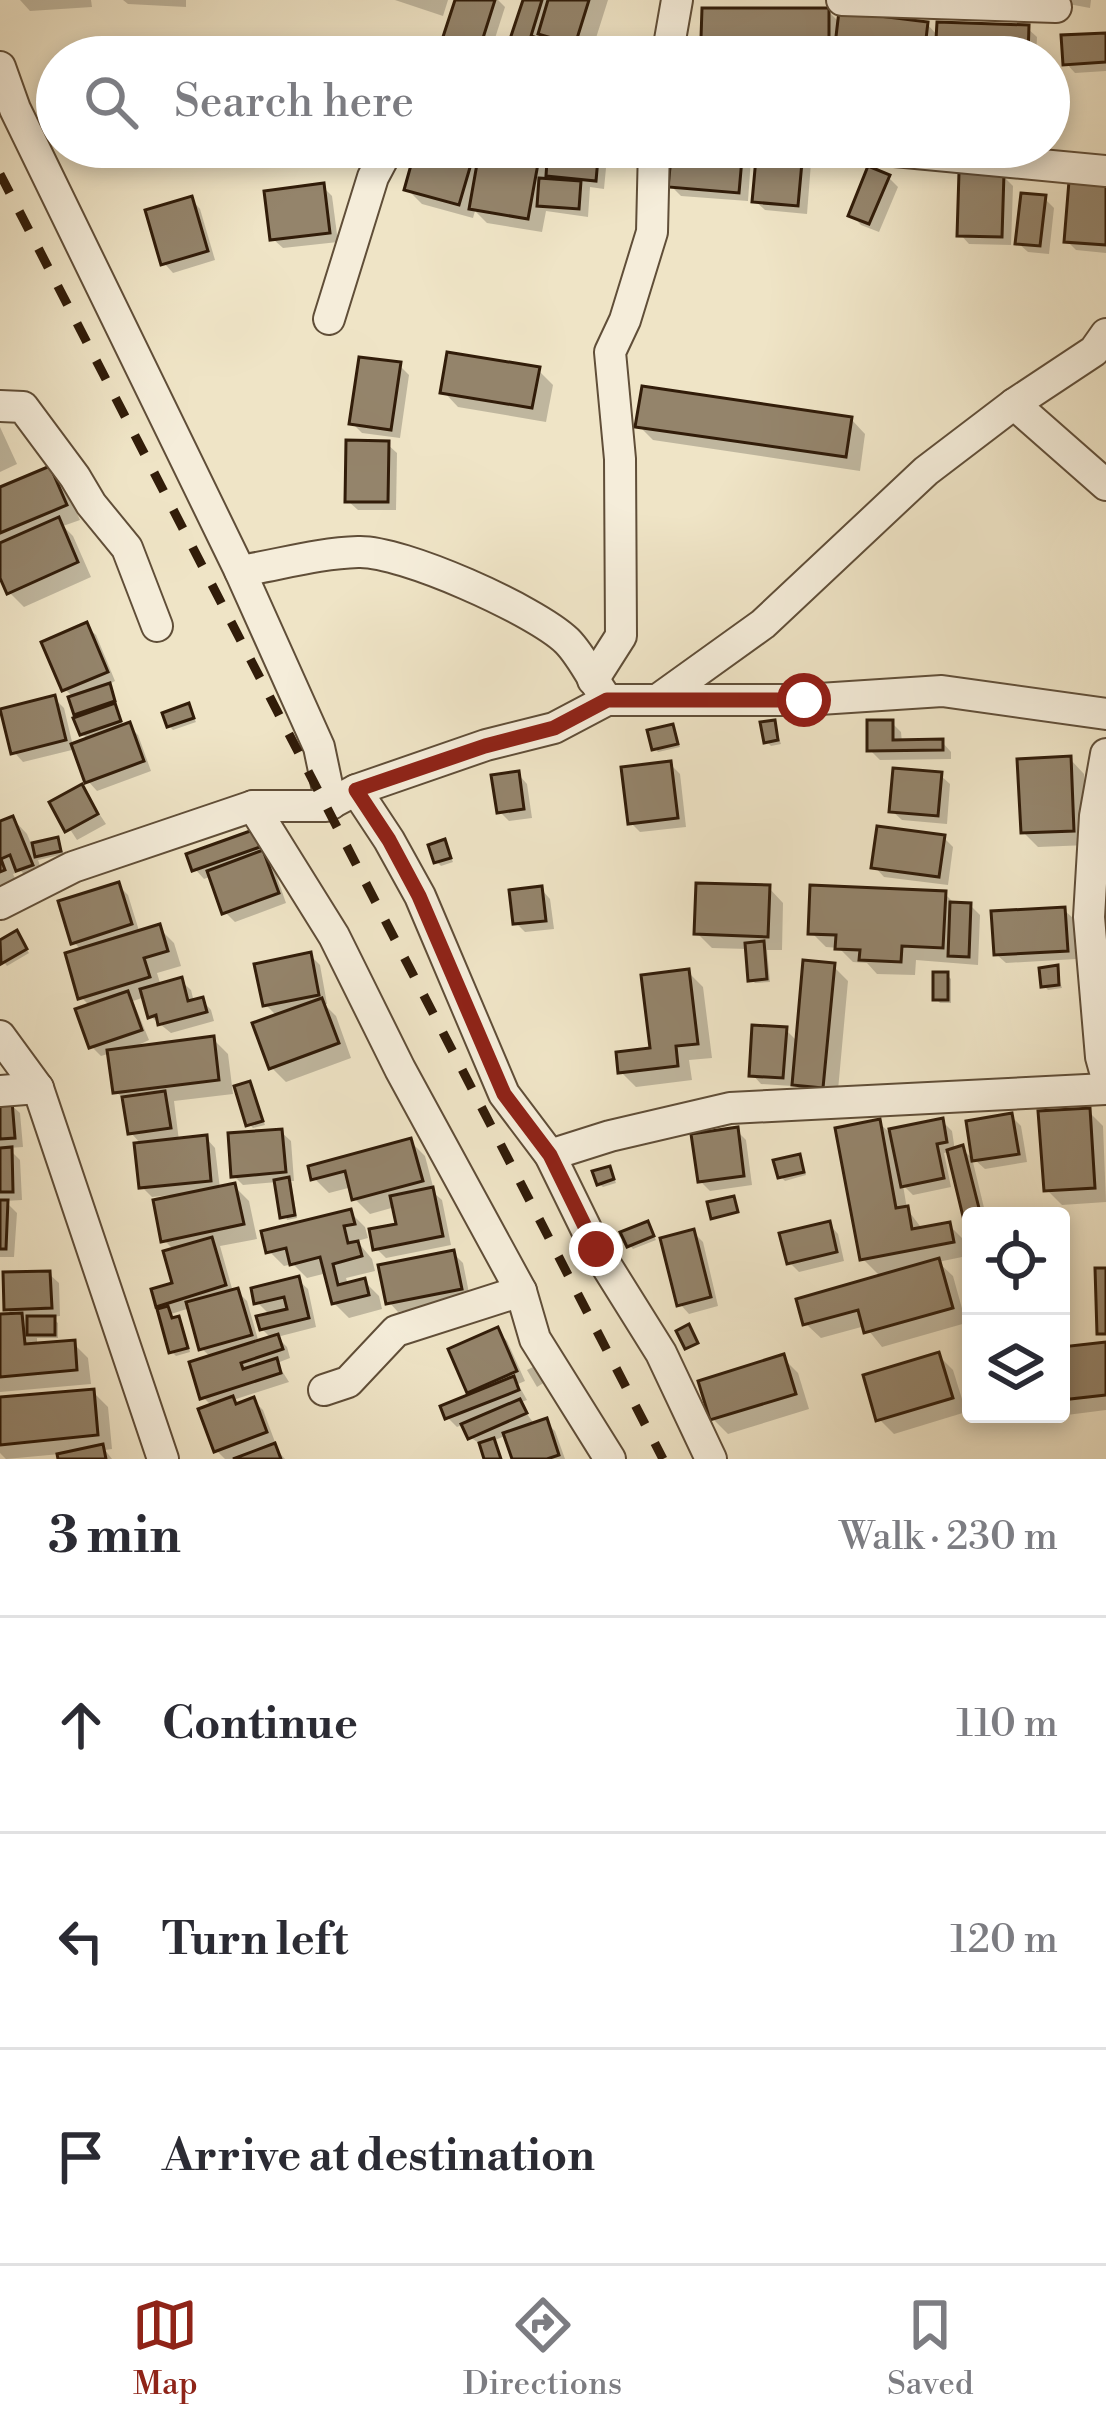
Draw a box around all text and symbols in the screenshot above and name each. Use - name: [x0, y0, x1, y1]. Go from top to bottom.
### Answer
- search box: [36, 36, 1070, 168]
- icon: search: [78, 69, 144, 135]
- text: Search here: [174, 74, 414, 131]
- route start: [777, 673, 831, 727]
- map controls: [962, 1207, 1070, 1423]
- button: locate: [962, 1207, 1070, 1315]
- route end: [569, 1222, 623, 1276]
- button: layers: [962, 1315, 1070, 1423]
- text: 3 min: [48, 1505, 181, 1569]
- text: Walk · 230 m: [839, 1513, 1058, 1562]
- icon: ahead: [48, 1692, 114, 1758]
- text: Continue: [162, 1696, 358, 1753]
- text: 110 m: [956, 1700, 1058, 1749]
- icon: left: [48, 1908, 114, 1974]
- text: Turn left: [162, 1912, 348, 1969]
- text: 120 m: [950, 1916, 1058, 1965]
- icon: arrive: [48, 2124, 114, 2190]
- text: Arrive at destination: [162, 2128, 595, 2185]
- tab: Map: [132, 2292, 198, 2405]
- tab: Directions: [463, 2292, 622, 2405]
- tab: Saved: [887, 2292, 974, 2405]

